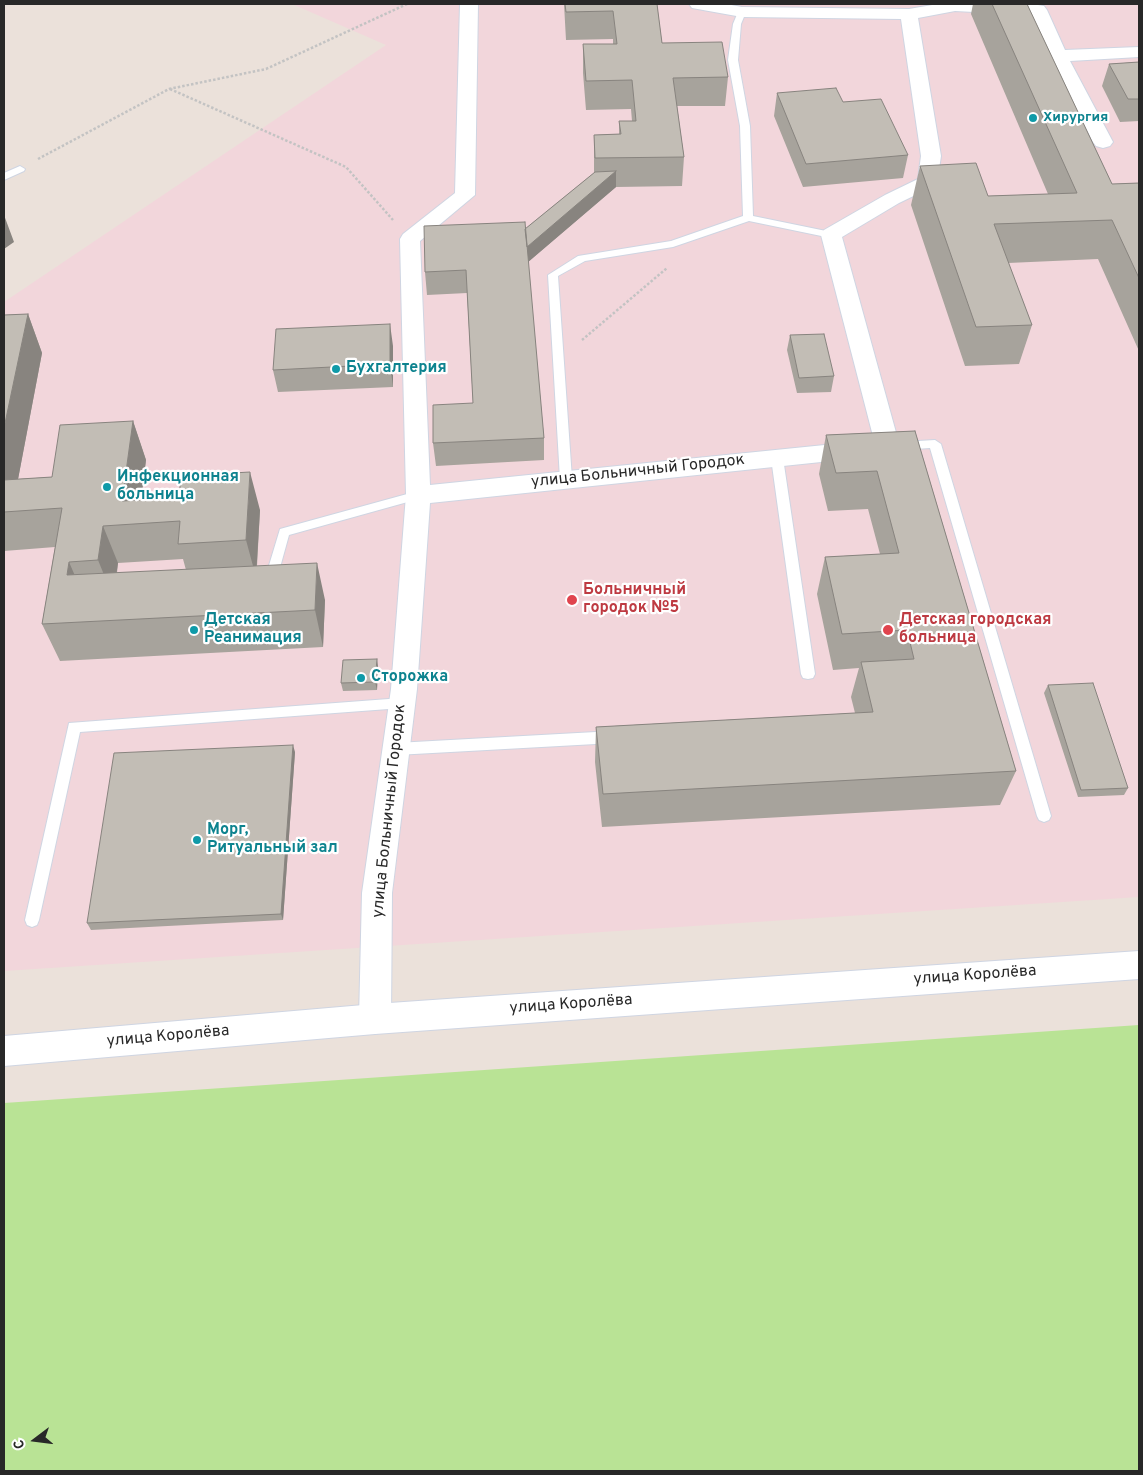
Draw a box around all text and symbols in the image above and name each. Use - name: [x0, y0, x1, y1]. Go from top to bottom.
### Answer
- place label: Хирургия: [1043, 110, 1108, 126]
- marker: Хирургия: [1027, 112, 1039, 124]
- place label: Бухгалтерия: [346, 359, 447, 379]
- marker: Бухгалтерия: [330, 363, 342, 375]
- street label: улица Больничный Городок: [530, 451, 746, 493]
- place label: Инфекционная больница: [117, 468, 239, 506]
- marker: Инфекционная больница: [101, 481, 113, 493]
- place label: Больничный городок №5: [583, 581, 686, 619]
- marker: Больничный городок №5: [565, 593, 579, 607]
- place label: Детская Реанимация: [204, 611, 302, 649]
- place label: Детская городская больница: [899, 611, 1051, 649]
- marker: Детская городская больница: [881, 623, 895, 637]
- marker: Детская Реанимация: [188, 624, 200, 636]
- place label: Сторожка: [371, 668, 448, 688]
- marker: Сторожка: [355, 672, 367, 684]
- street label: улица Больничный Городок: [369, 703, 411, 919]
- place label: Морг, Ритуальный зал: [207, 821, 338, 859]
- marker: Морг, Ритуальный зал: [191, 834, 203, 846]
- street label: улица Королёва: [913, 962, 1037, 990]
- street label: улица Королёва: [509, 991, 633, 1019]
- street label: улица Королёва: [106, 1022, 230, 1052]
- north arrow: [10, 1415, 60, 1465]
- text: С: [11, 1437, 29, 1451]

